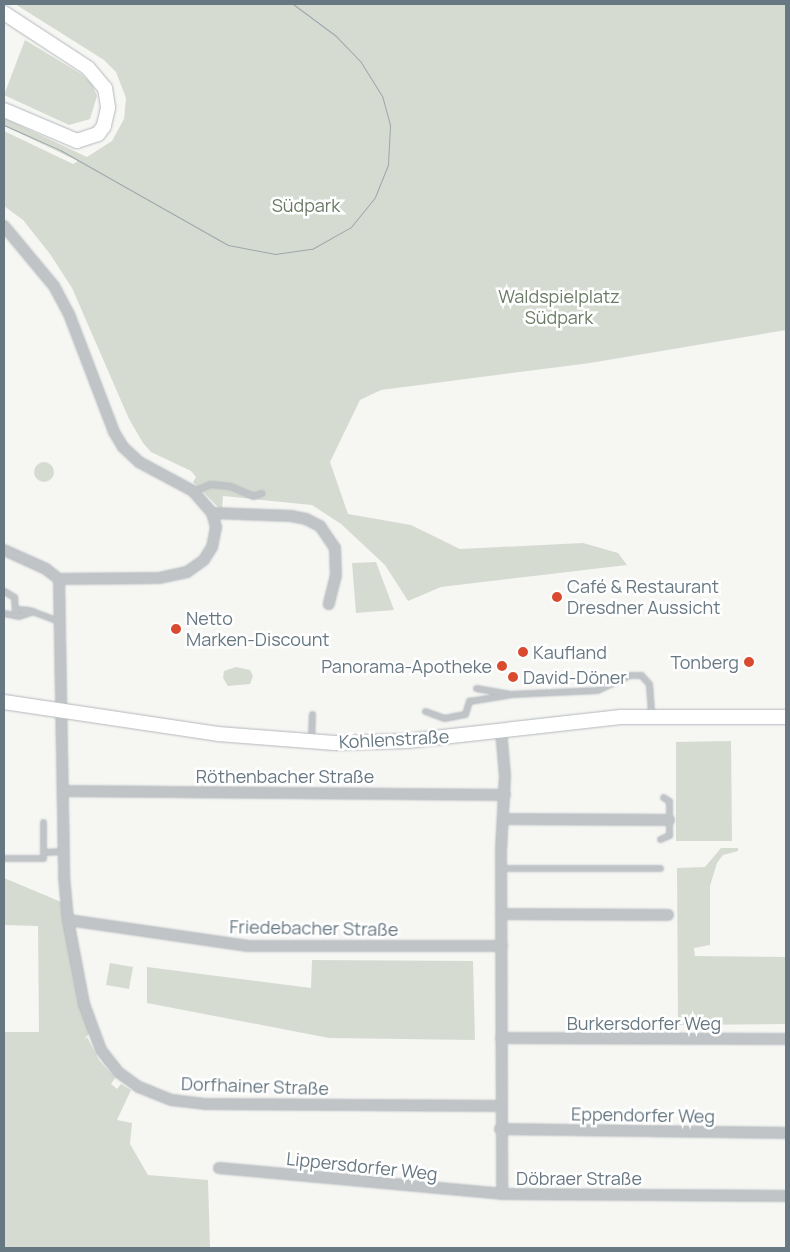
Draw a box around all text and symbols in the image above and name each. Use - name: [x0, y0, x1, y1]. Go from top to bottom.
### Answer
- park label: Südpark: [272, 194, 340, 216]
- park label: Waldspielplatz Südpark: [498, 286, 620, 328]
- place label: Café & Restaurant Dresdner Aussicht: [567, 576, 720, 618]
- marker: Café & Restaurant Dresdner Aussicht: [551, 591, 563, 603]
- place label: Netto Marken-Discount: [186, 608, 330, 650]
- marker: Netto Marken-Discount: [170, 623, 182, 635]
- place label: Kaufland: [533, 641, 607, 663]
- marker: Kaufland: [517, 646, 529, 658]
- place label: Tonberg: [670, 651, 739, 673]
- place label: Panorama-Apotheke: [321, 655, 492, 677]
- marker: Tonberg: [743, 656, 755, 668]
- marker: Panorama-Apotheke: [496, 660, 508, 672]
- place label: David-Döner: [523, 666, 627, 688]
- marker: David-Döner: [507, 671, 519, 683]
- street label: Kohlenstraße: [338, 725, 450, 753]
- street label: Röthenbacher Straße: [196, 765, 374, 787]
- street label: Friedebacher Straße: [229, 916, 399, 940]
- street label: Burkersdorfer Weg: [567, 1012, 721, 1034]
- street label: Dorfhainer Straße: [181, 1073, 329, 1099]
- street label: Eppendorfer Weg: [571, 1103, 715, 1127]
- street label: Lippersdorfer Weg: [285, 1147, 439, 1185]
- street label: Döbraer Straße: [516, 1167, 642, 1189]

